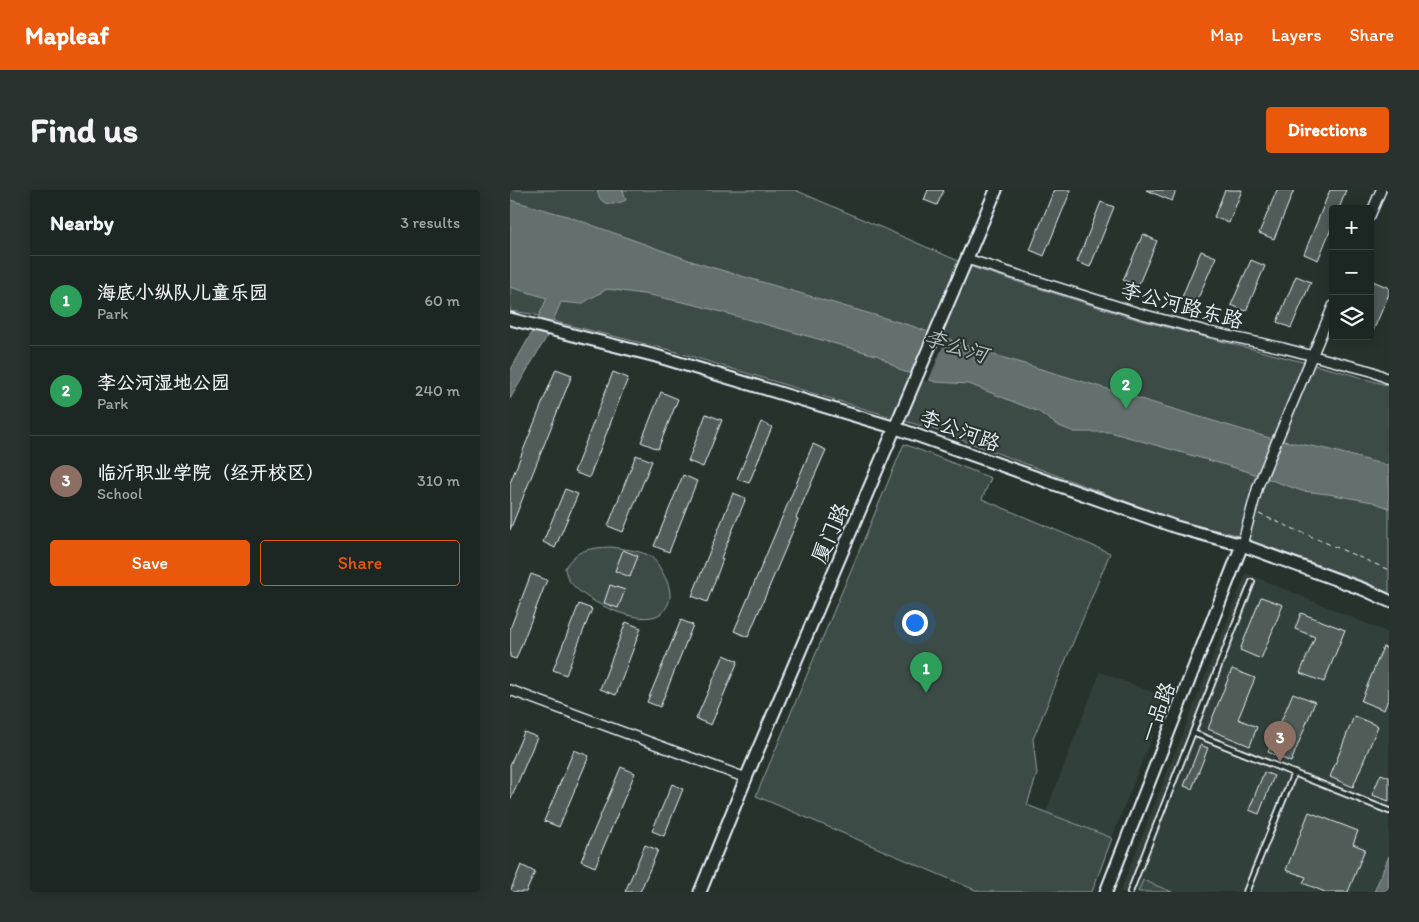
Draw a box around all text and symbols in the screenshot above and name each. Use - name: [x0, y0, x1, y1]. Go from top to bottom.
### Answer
- text: Mapleaf: [25, 21, 109, 50]
- text: Map: [1210, 24, 1243, 46]
- text: Layers: [1271, 24, 1321, 46]
- text: Share: [1349, 24, 1394, 46]
- button: Directions: [1266, 107, 1389, 153]
- text: Find us: [30, 109, 138, 151]
- map controls: [1329, 205, 1374, 340]
- button: +: [1329, 205, 1374, 250]
- text: Nearby: [50, 210, 114, 235]
- text: 3 results: [400, 213, 460, 232]
- button: −: [1329, 250, 1374, 295]
- street label: 李公河路东路: [1118, 277, 1246, 333]
- text: 海底小纵队儿童乐园: [97, 281, 268, 304]
- text: 1: [62, 291, 70, 310]
- text: 60 m: [425, 291, 460, 310]
- button: layers: [1329, 295, 1374, 340]
- text: Park: [97, 304, 128, 323]
- water label: 李公河: [920, 323, 994, 369]
- pin: 2: [1110, 368, 1142, 409]
- text: 李公河湿地公园: [97, 371, 230, 394]
- text: 2: [62, 381, 70, 400]
- text: 240 m: [415, 381, 460, 400]
- text: Park: [97, 394, 128, 413]
- street label: 李公河路: [916, 404, 1004, 456]
- text: 临沂职业学院（经开校区）: [97, 461, 325, 484]
- text: 3: [62, 471, 70, 490]
- text: 310 m: [417, 471, 460, 490]
- text: School: [97, 484, 143, 503]
- street label: 厦门路: [806, 499, 854, 567]
- button: Save: [50, 540, 250, 586]
- button: Share: [260, 540, 460, 586]
- your location: [902, 610, 928, 636]
- pin: 1: [910, 652, 942, 693]
- street label: 一品路: [1134, 678, 1180, 746]
- pin: 3: [1264, 721, 1296, 762]

